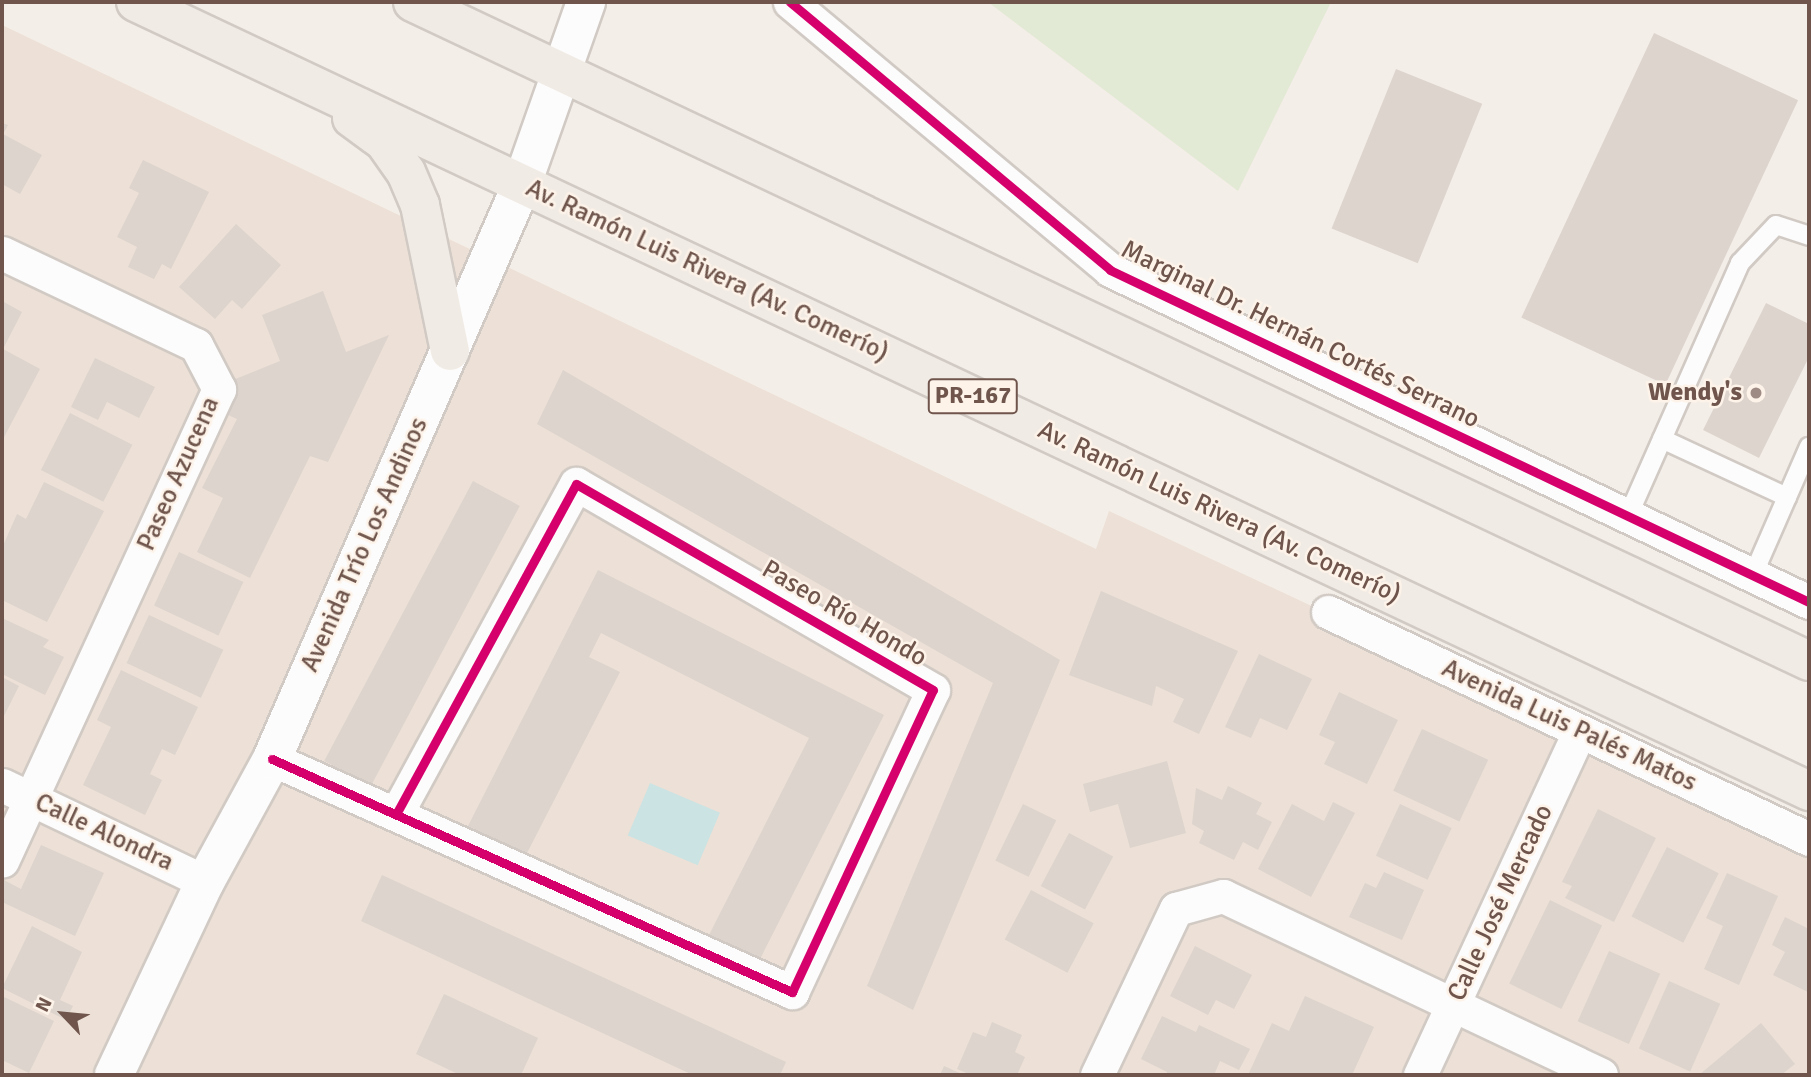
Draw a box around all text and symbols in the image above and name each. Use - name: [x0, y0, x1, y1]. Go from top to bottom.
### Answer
- street label: Av. Ramón Luis Rivera (Av. Comerío): [521, 173, 893, 369]
- street label: Marginal Dr. Hernán Cortés Serrano: [1116, 234, 1484, 436]
- road number: PR-167: [928, 376, 1018, 416]
- place label: Wendy's: [1648, 377, 1742, 409]
- marker: Wendy's: [1748, 385, 1764, 401]
- street label: Paseo Azucena: [131, 392, 227, 556]
- street label: Avenida Trío Los Andinos: [295, 413, 435, 677]
- street label: Av. Ramón Luis Rivera (Av. Comerío): [1033, 415, 1405, 611]
- street label: Paseo Río Hondo: [756, 554, 932, 674]
- street label: Avenida Luis Palés Matos: [1437, 653, 1701, 799]
- street label: Calle Alondra: [30, 787, 178, 879]
- street label: Calle José Mercado: [1442, 800, 1560, 1006]
- north arrow: [28, 979, 98, 1049]
- text: N: [30, 994, 58, 1016]

